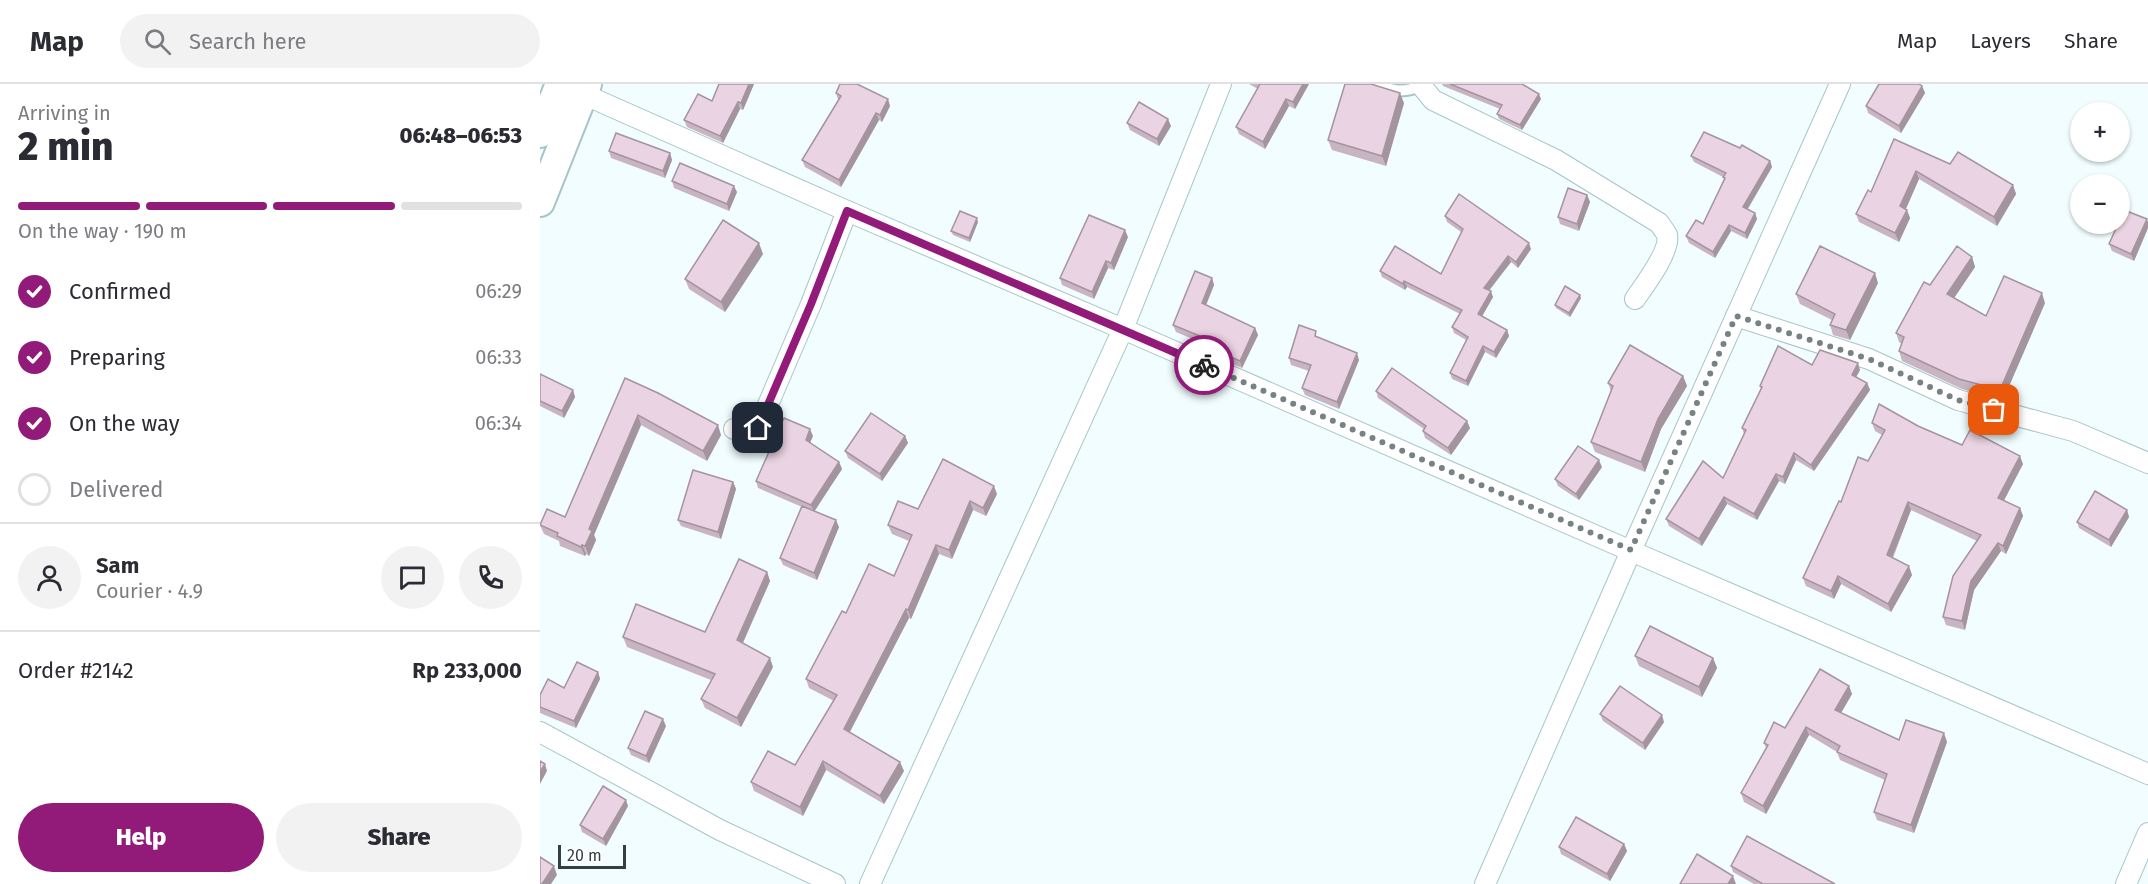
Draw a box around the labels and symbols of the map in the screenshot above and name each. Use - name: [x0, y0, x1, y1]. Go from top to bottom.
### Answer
- courier: [1174, 335, 1234, 395]
- pin: [1968, 384, 2019, 435]
- pin: [732, 402, 783, 453]
- scale bar: [558, 842, 626, 870]

